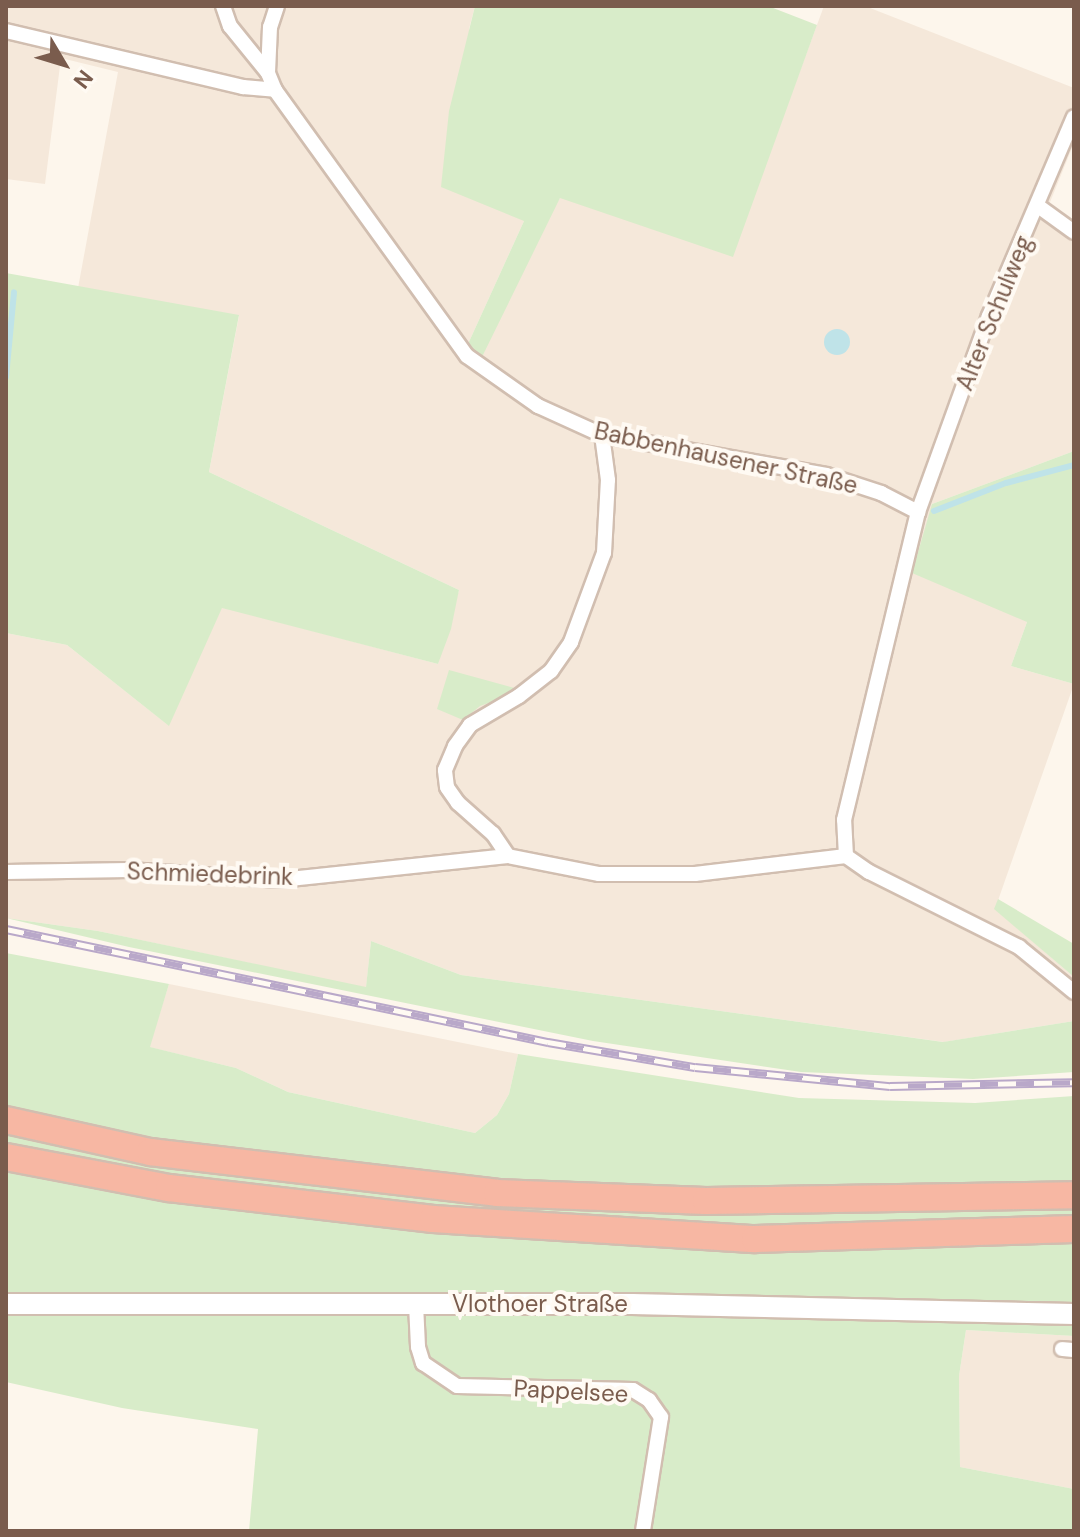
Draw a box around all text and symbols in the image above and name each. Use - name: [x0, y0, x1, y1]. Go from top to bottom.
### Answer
- north arrow: [24, 24, 104, 104]
- text: N: [67, 64, 100, 94]
- street label: Alter Schulweg: [950, 231, 1038, 395]
- street label: Babbenhausener Straße: [592, 416, 860, 500]
- street label: Schmiedebrink: [126, 857, 294, 891]
- street label: Vlothoer Straße: [452, 1290, 628, 1318]
- street label: Pappelsee: [513, 1374, 629, 1408]

